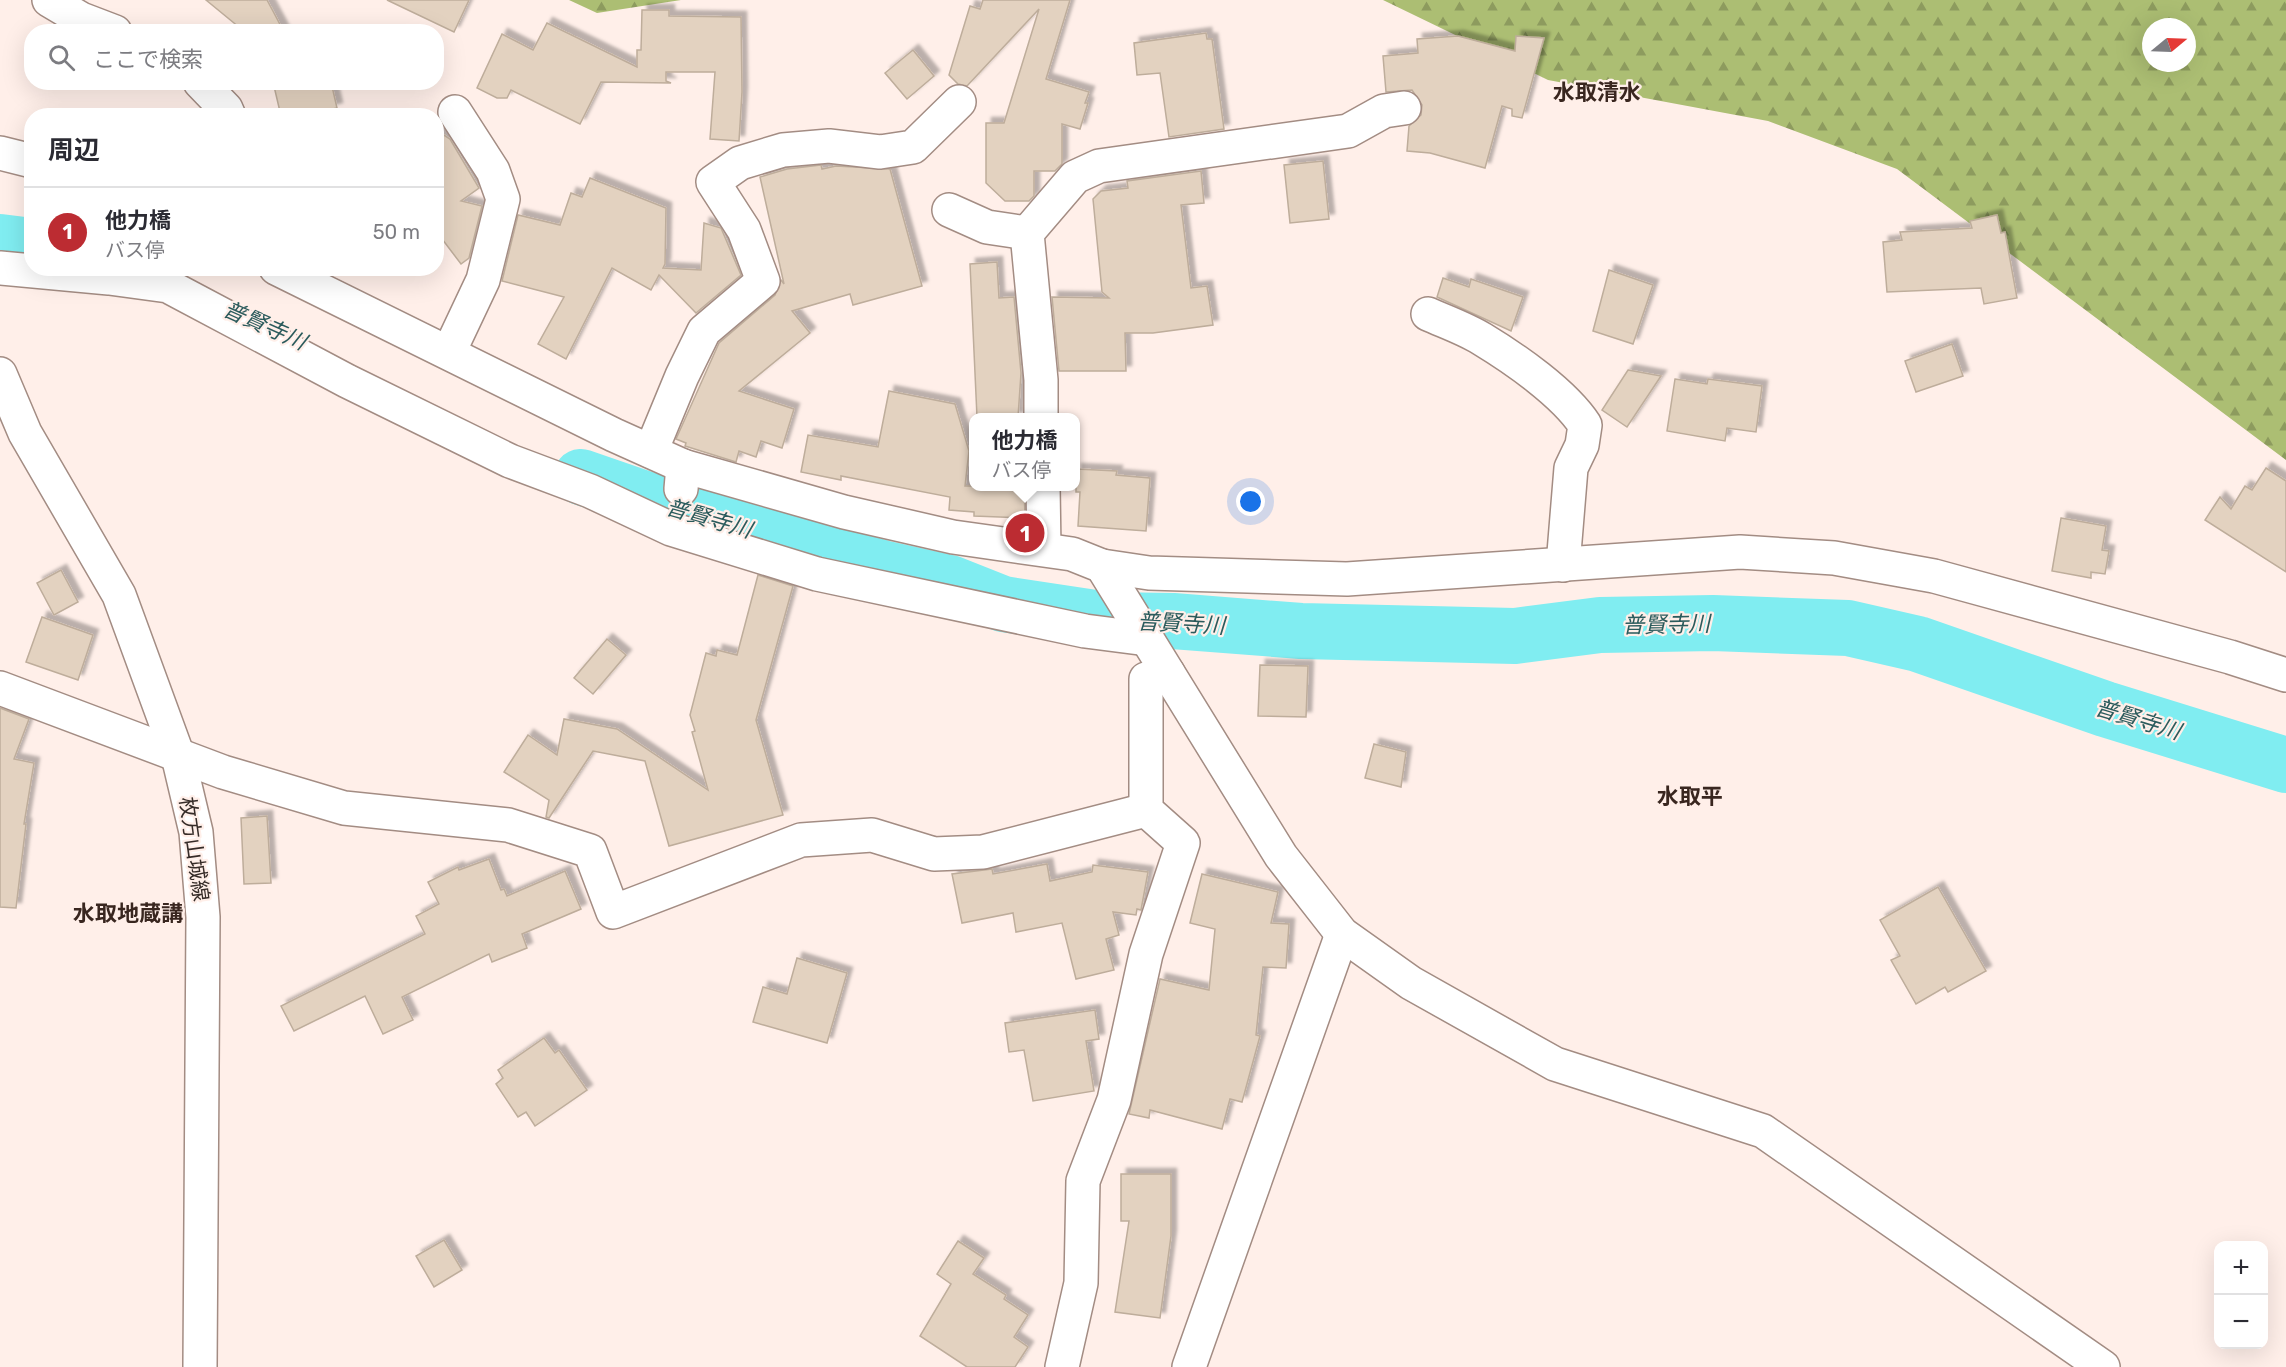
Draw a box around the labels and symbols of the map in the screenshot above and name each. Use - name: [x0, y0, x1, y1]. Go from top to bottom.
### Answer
- north arrow: [2142, 18, 2196, 72]
- district label: 水取清水: [1553, 79, 1641, 106]
- water label: 普賢寺川: [219, 295, 312, 356]
- your location: [1236, 487, 1265, 516]
- water label: 普賢寺川: [663, 493, 757, 544]
- pin: 1: [1006, 510, 1044, 556]
- water label: 普賢寺川: [1136, 608, 1228, 639]
- water label: 普賢寺川: [1622, 610, 1712, 639]
- water label: 普賢寺川: [2092, 694, 2186, 746]
- district label: 水取平: [1657, 783, 1723, 810]
- street label: 枚方山城線: [175, 795, 214, 903]
- district label: 水取地蔵講: [73, 900, 183, 927]

